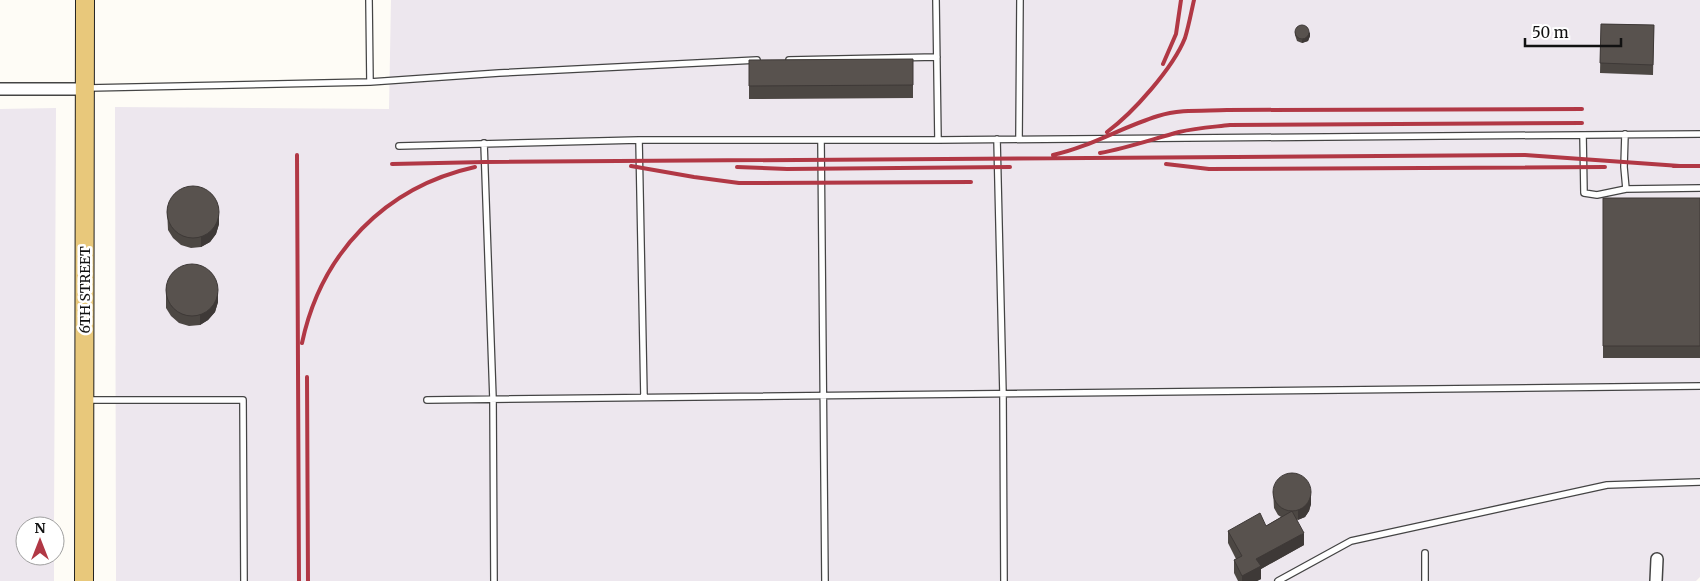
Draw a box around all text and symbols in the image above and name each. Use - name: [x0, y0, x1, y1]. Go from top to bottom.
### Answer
- scale bar: [1525, 15, 1621, 47]
- text: 50 m: [1532, 23, 1569, 42]
- street label: 6TH STREET: [76, 246, 94, 334]
- north arrow: [15, 516, 65, 566]
- text: N: [34, 519, 46, 537]

